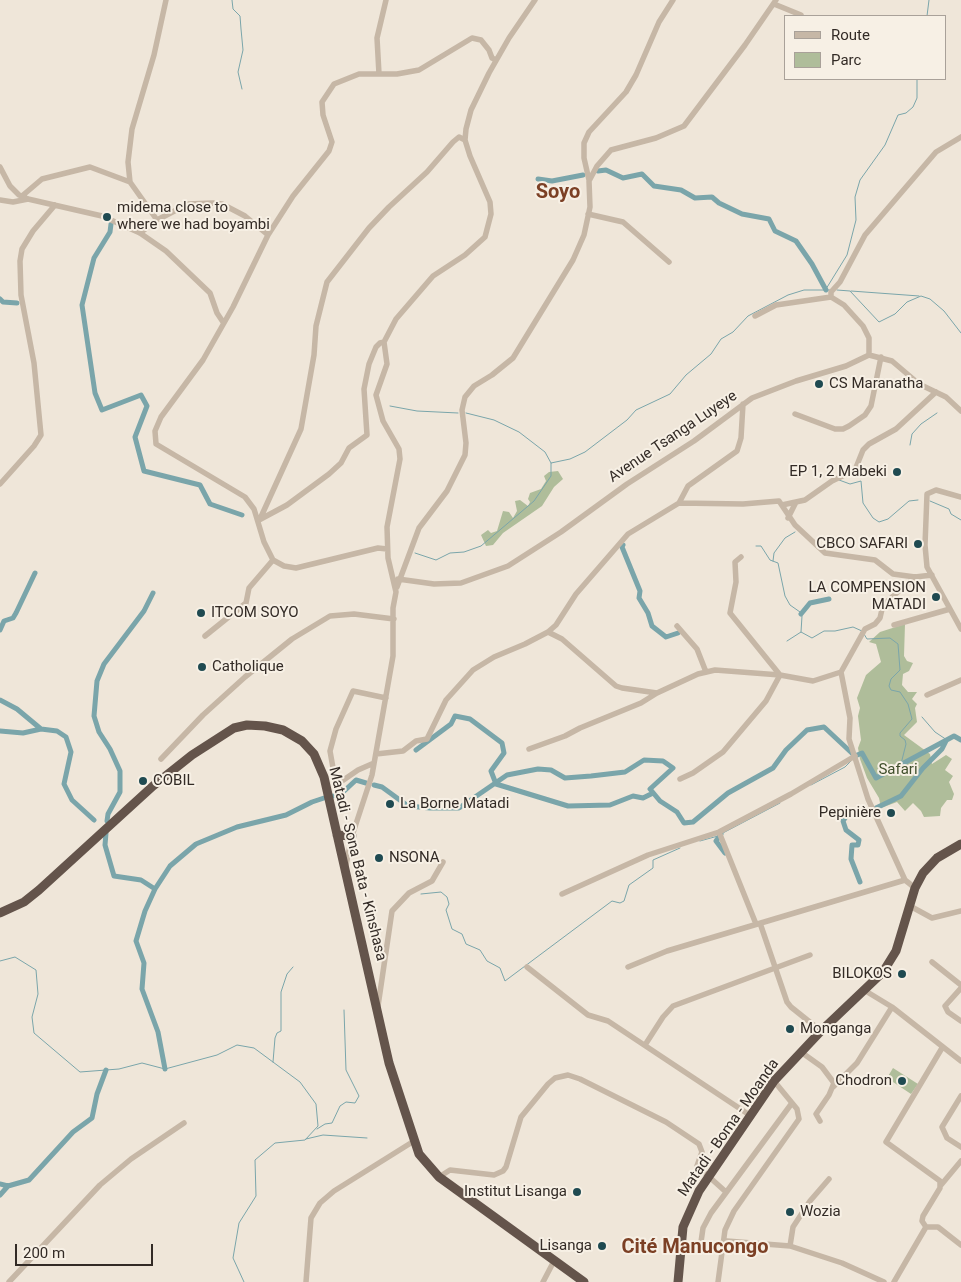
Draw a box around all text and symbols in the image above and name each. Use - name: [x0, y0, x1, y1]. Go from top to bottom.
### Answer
- legend: [784, 15, 946, 80]
- text: Route: [831, 26, 870, 44]
- text: Parc: [831, 51, 861, 69]
- district label: Soyo: [536, 181, 580, 205]
- place label: midema close to where we had boyambi: [117, 199, 270, 234]
- marker: midema close to where we had boyambi: [101, 211, 113, 223]
- place label: CS Maranatha: [829, 375, 923, 393]
- marker: CS Maranatha: [813, 378, 825, 390]
- street label: Avenue Tsanga Luyeye: [605, 387, 741, 487]
- place label: EP 1, 2 Mabeki: [789, 463, 887, 481]
- marker: EP 1, 2 Mabeki: [891, 466, 903, 478]
- place label: CBCO SAFARI: [816, 535, 908, 553]
- marker: CBCO SAFARI: [912, 538, 924, 550]
- place label: LA COMPENSION MATADI: [808, 579, 926, 614]
- marker: LA COMPENSION MATADI: [930, 591, 942, 603]
- place label: ITCOM SOYO: [211, 604, 299, 622]
- marker: ITCOM SOYO: [195, 607, 207, 619]
- place label: Catholique: [212, 658, 284, 676]
- marker: Catholique: [196, 661, 208, 673]
- park label: Safari: [878, 761, 918, 779]
- street label: Matadi - Sona Bata - Kinshasa: [324, 765, 390, 963]
- place label: COBIL: [153, 772, 195, 790]
- marker: COBIL: [137, 775, 149, 787]
- place label: La Borne Matadi: [400, 795, 509, 813]
- marker: La Borne Matadi: [384, 798, 396, 810]
- place label: Pepinière: [819, 804, 881, 822]
- marker: Pepinière: [885, 807, 897, 819]
- place label: NSONA: [389, 849, 440, 867]
- marker: NSONA: [373, 852, 385, 864]
- place label: BILOKOS: [832, 965, 892, 983]
- marker: BILOKOS: [896, 968, 908, 980]
- place label: Monganga: [800, 1020, 871, 1038]
- marker: Monganga: [784, 1023, 796, 1035]
- street label: Matadi - Boma - Moanda: [675, 1056, 783, 1200]
- place label: Chodron: [835, 1072, 892, 1090]
- marker: Chodron: [896, 1075, 908, 1087]
- place label: Institut Lisanga: [464, 1183, 567, 1201]
- marker: Institut Lisanga: [571, 1186, 583, 1198]
- place label: Wozia: [800, 1203, 841, 1221]
- marker: Wozia: [784, 1206, 796, 1218]
- scale bar: [18, 1234, 155, 1266]
- district label: Cité Manucongo: [621, 1236, 769, 1260]
- place label: Lisanga: [540, 1237, 592, 1255]
- marker: Lisanga: [596, 1240, 608, 1252]
- text: 200 m: [23, 1244, 65, 1262]

